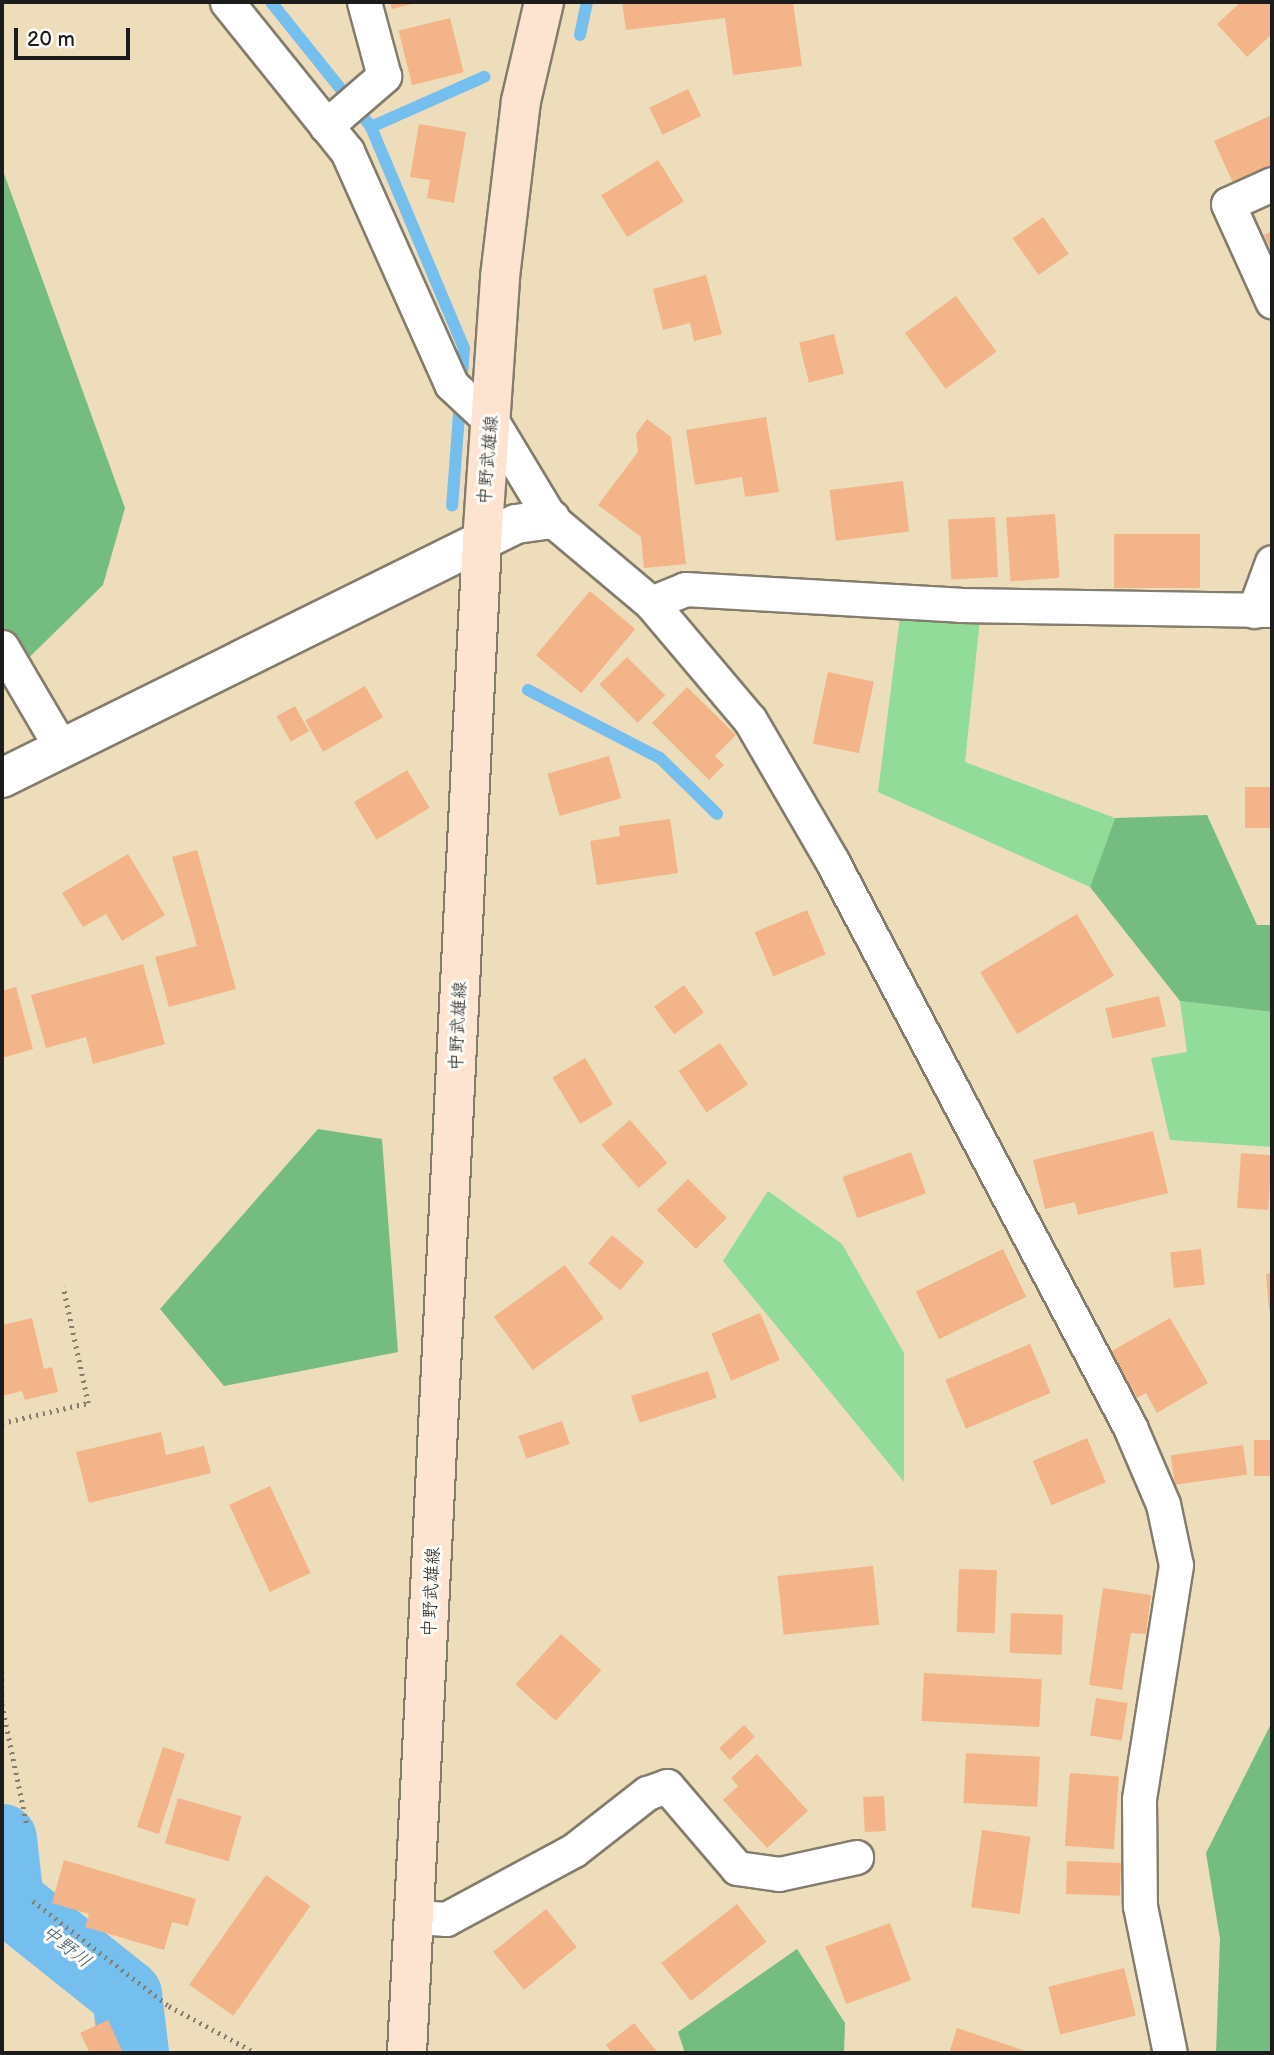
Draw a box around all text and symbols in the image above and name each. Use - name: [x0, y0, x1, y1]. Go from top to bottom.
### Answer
- scale bar: [18, 14, 133, 58]
- text: 20 m: [27, 27, 75, 52]
- street label: 中野武雄線: [474, 414, 504, 506]
- street label: 中野武雄線: [446, 980, 472, 1072]
- street label: 中野武雄線: [419, 1546, 445, 1638]
- water label: 中野川: [37, 1920, 95, 1974]

